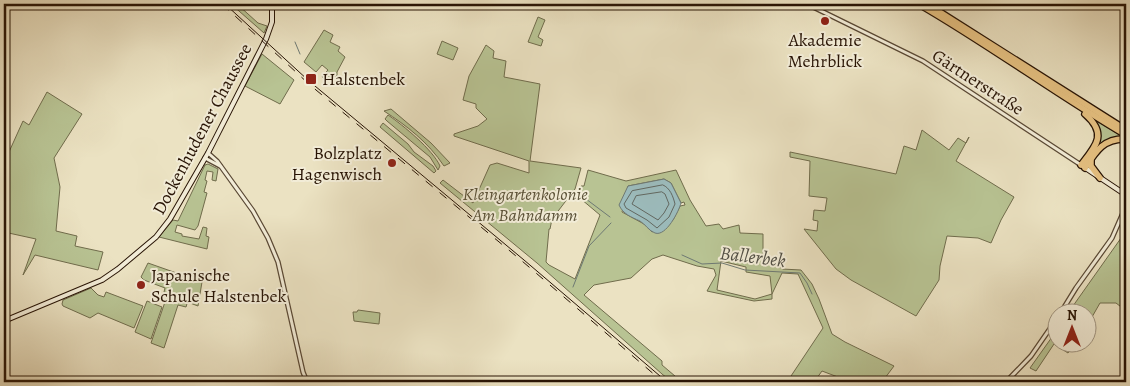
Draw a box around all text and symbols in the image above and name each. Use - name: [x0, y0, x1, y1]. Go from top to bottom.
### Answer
- marker: Akademie Mehrblick: [819, 15, 831, 27]
- place label: Akademie Mehrblick: [788, 28, 862, 73]
- street label: Dockenhudener Chaussee: [147, 39, 257, 219]
- street label: Gärtnerstraße: [927, 43, 1029, 121]
- place label: Halstenbek: [322, 67, 405, 91]
- marker: Halstenbek: [304, 72, 318, 86]
- place label: Bolzplatz Hagenwisch: [292, 141, 382, 186]
- marker: Bolzplatz Hagenwisch: [386, 157, 398, 169]
- park label: Kleingartenkolonie Am Bahndamm: [462, 182, 588, 227]
- water label: Ballerbek: [718, 240, 787, 274]
- place label: Japanische Schule Halstenbek: [151, 263, 286, 308]
- marker: Japanische Schule Halstenbek: [135, 279, 147, 291]
- north arrow: [1048, 304, 1098, 354]
- text: N: [1067, 306, 1077, 325]

